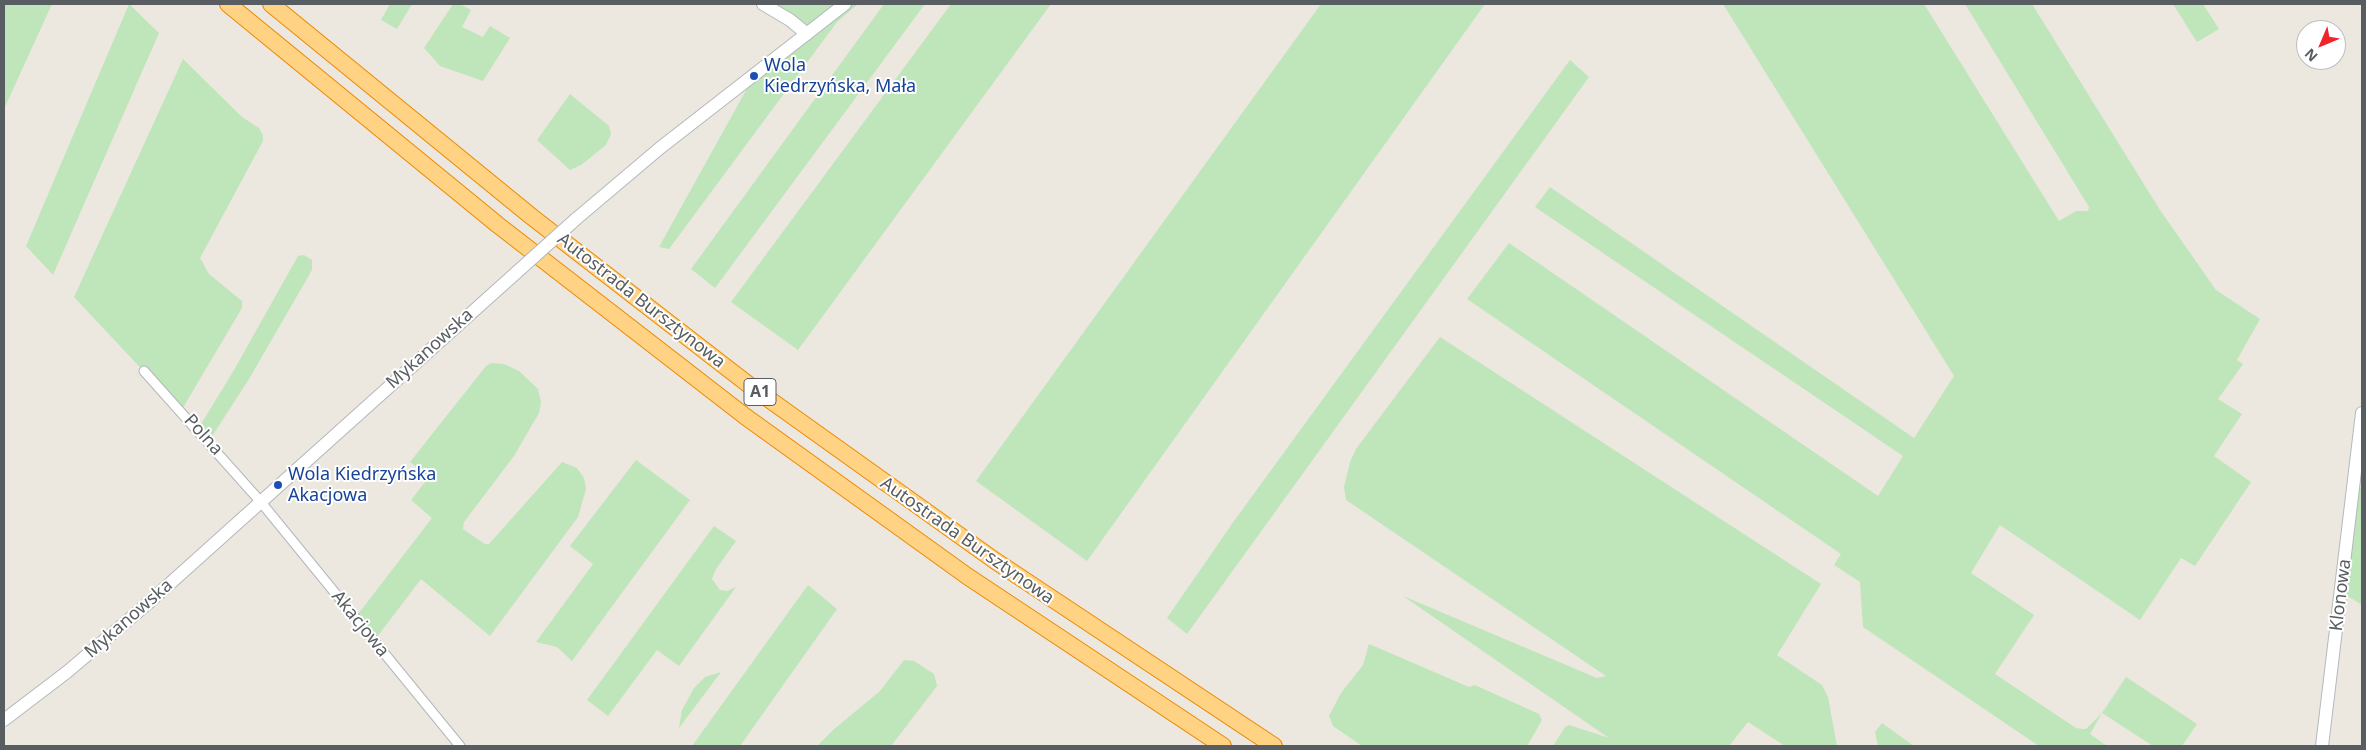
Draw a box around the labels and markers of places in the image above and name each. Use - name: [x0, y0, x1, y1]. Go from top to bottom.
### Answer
- place label: Wola Kiedrzyńska, Mała: [764, 55, 916, 98]
- marker: Wola Kiedrzyńska, Mała: [748, 70, 760, 82]
- place label: Wola Kiedrzyńska Akacjowa: [288, 464, 436, 506]
- marker: Wola Kiedrzyńska Akacjowa: [272, 479, 284, 491]

